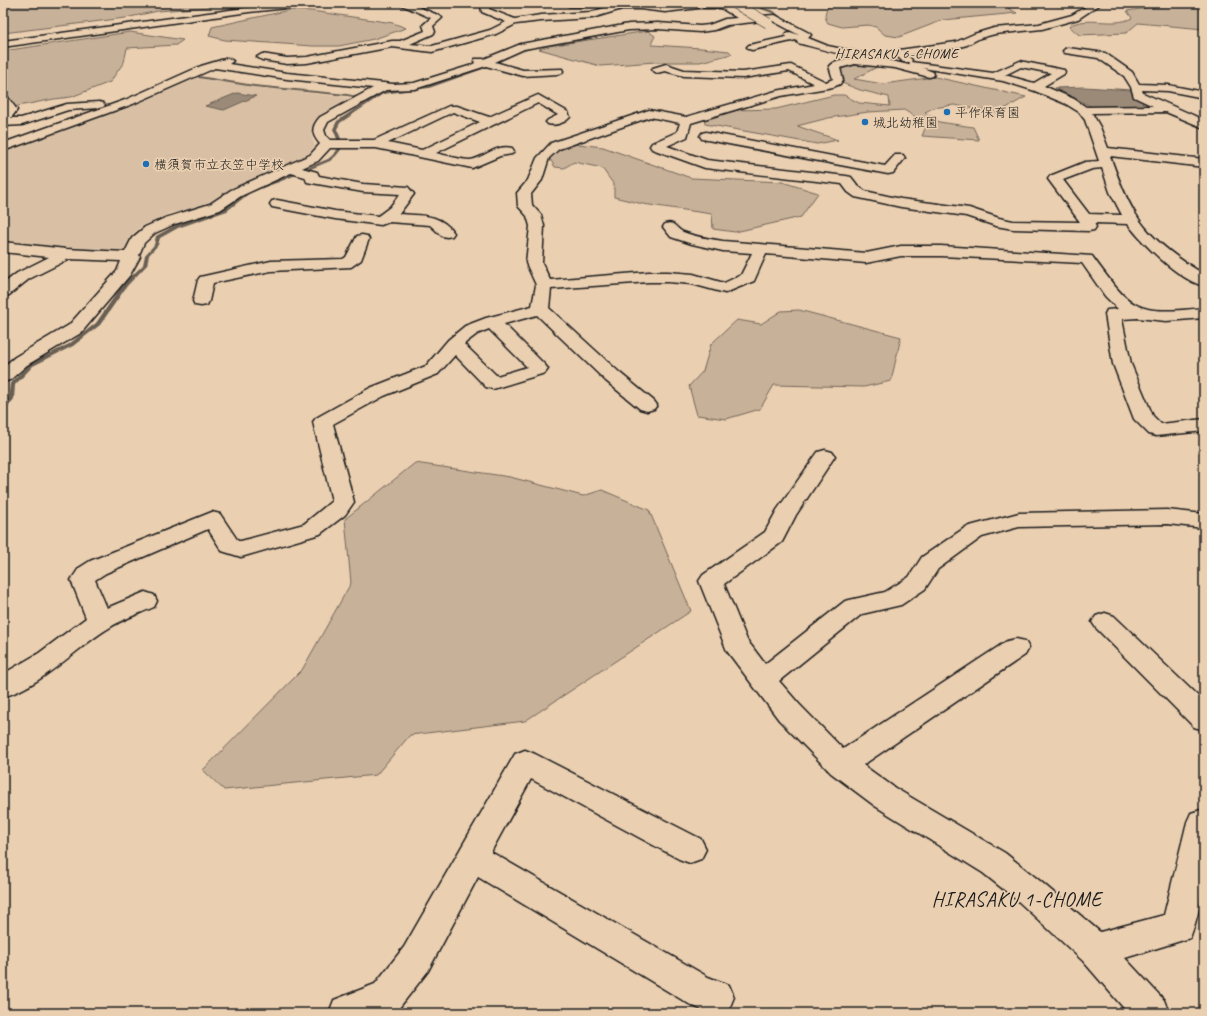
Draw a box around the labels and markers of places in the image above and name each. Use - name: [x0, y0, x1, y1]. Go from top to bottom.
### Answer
- place label: 平作保育園: [955, 105, 1020, 121]
- marker: 平作保育園: [942, 107, 952, 117]
- place label: 城北幼稚園: [873, 115, 938, 131]
- marker: 城北幼稚園: [860, 117, 870, 127]
- place label: 横須賀市立衣笠中学校: [154, 157, 284, 173]
- marker: 横須賀市立衣笠中学校: [141, 159, 151, 169]

